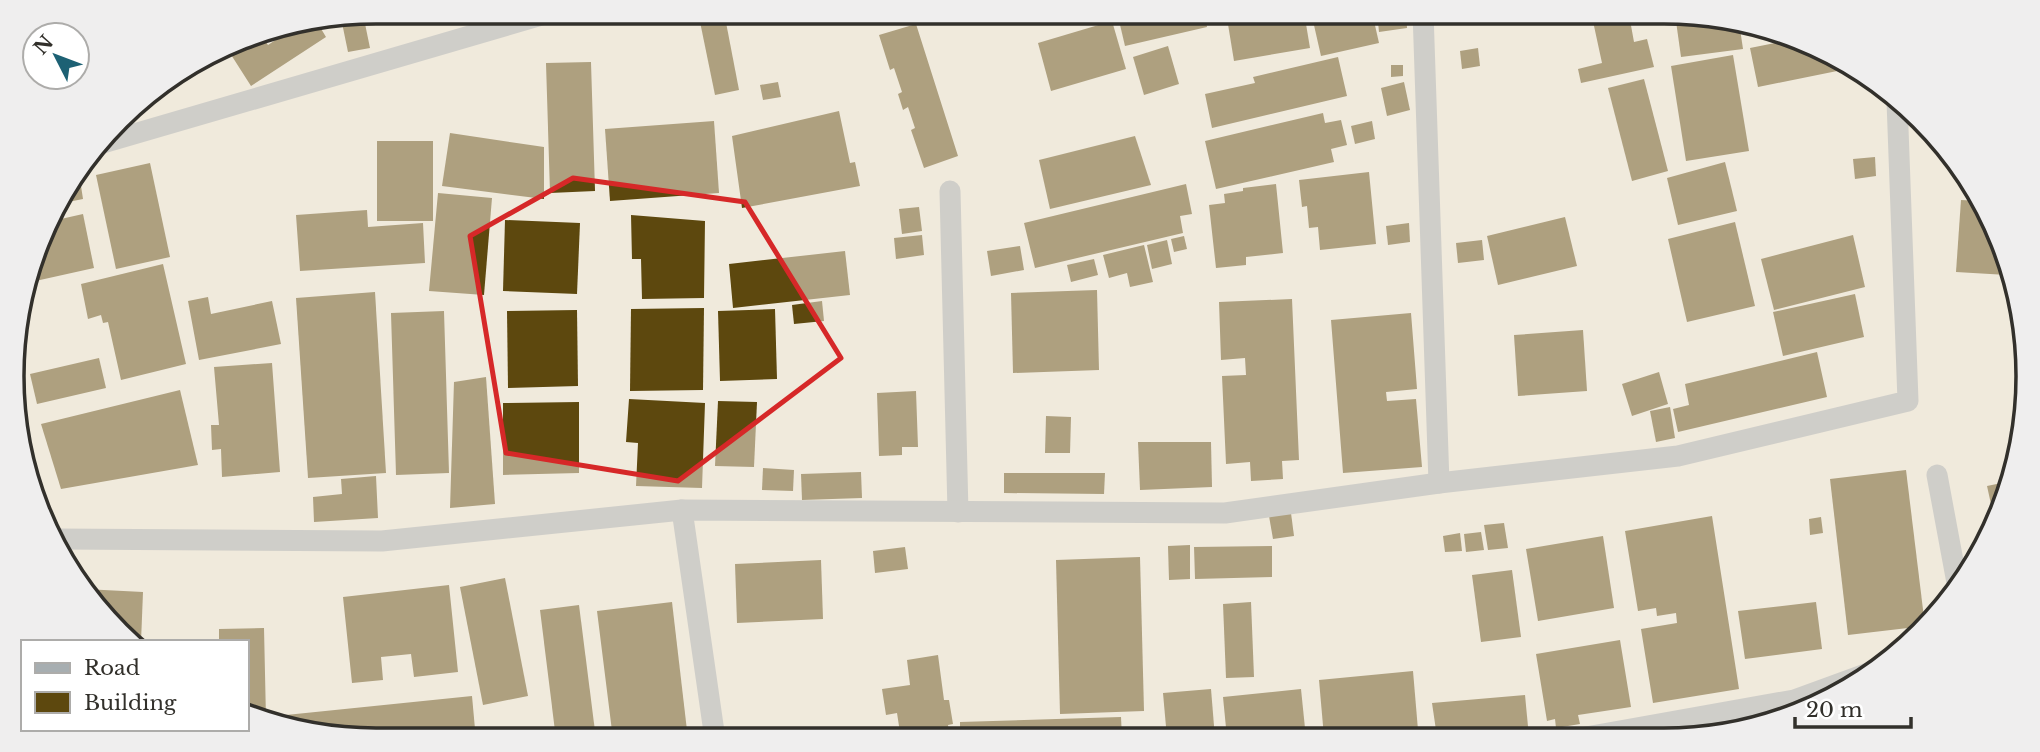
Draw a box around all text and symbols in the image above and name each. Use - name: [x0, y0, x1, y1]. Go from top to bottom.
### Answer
- north arrow: [21, 21, 91, 91]
- text: N: [29, 31, 58, 59]
- legend: [21, 640, 248, 731]
- text: Road: [84, 655, 140, 681]
- scale bar: [1795, 686, 1910, 730]
- text: Building: [84, 690, 177, 716]
- text: 20 m: [1806, 697, 1863, 723]

